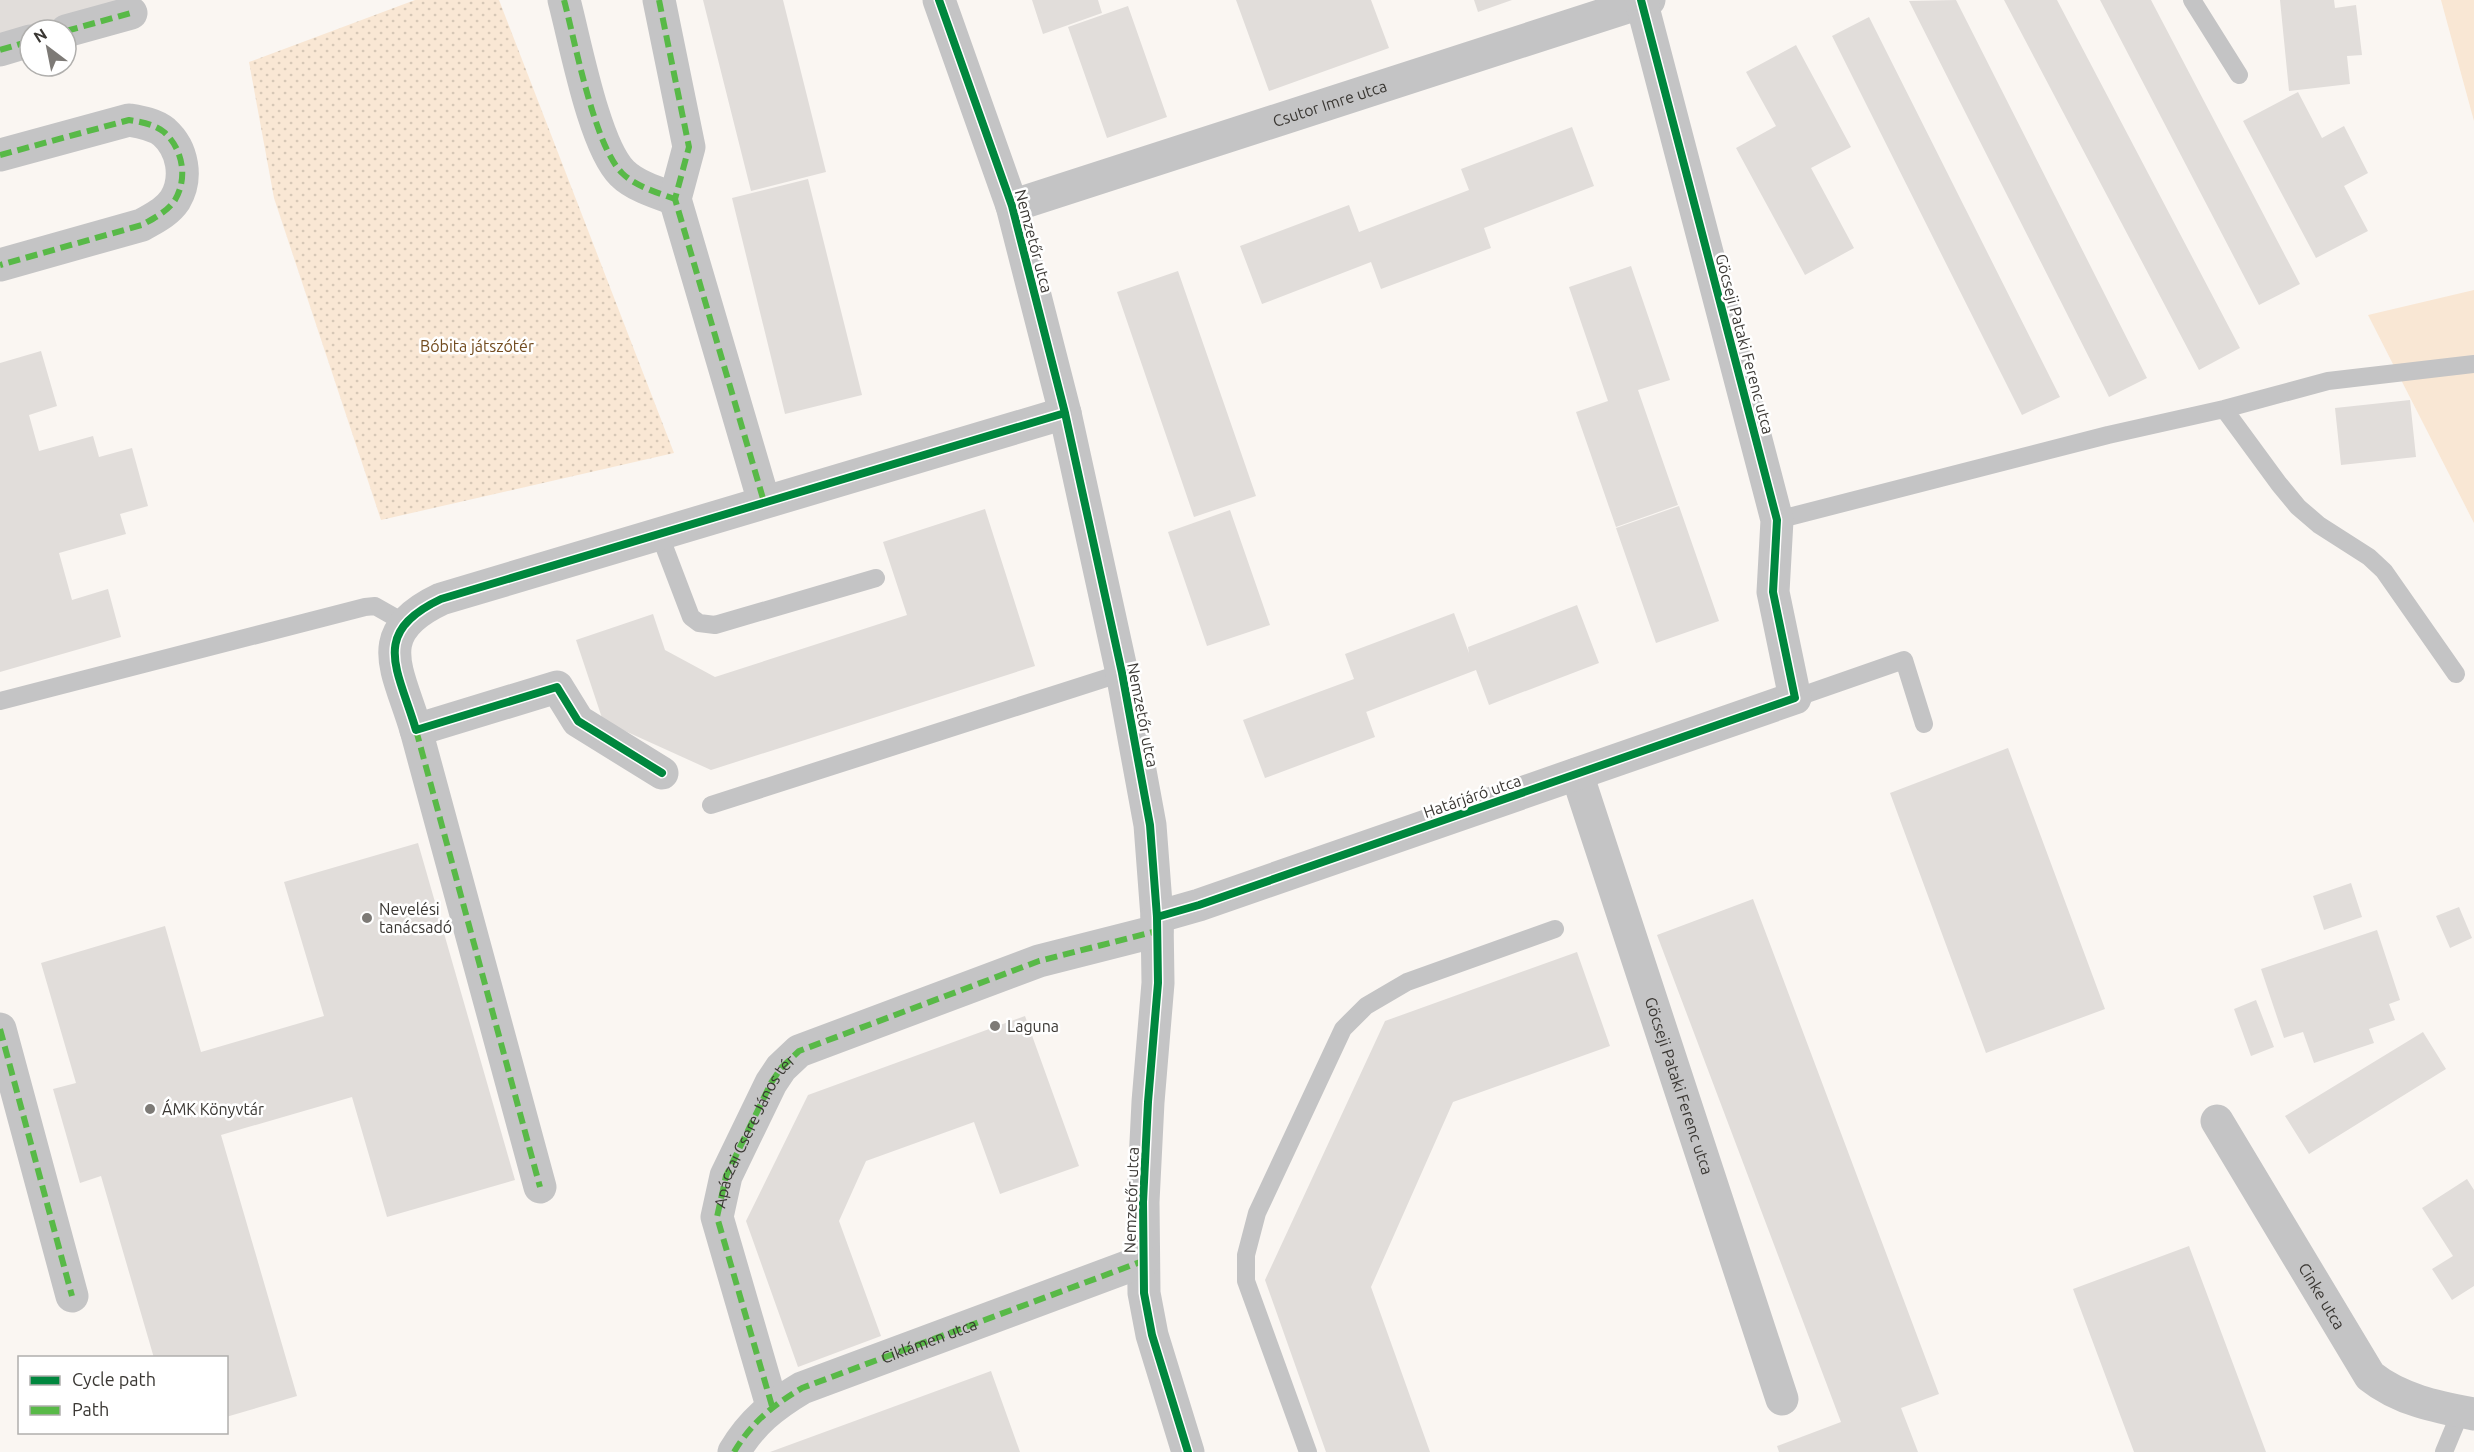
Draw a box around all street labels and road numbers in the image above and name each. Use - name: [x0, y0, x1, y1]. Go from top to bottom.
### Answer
- street label: Csutor Imre utca: [1270, 76, 1389, 130]
- street label: Nemzetőr utca: [1012, 187, 1056, 295]
- street label: Göcseji Pataki Ferenc utca: [1712, 252, 1778, 436]
- street label: Nemzetőr utca: [1124, 661, 1162, 769]
- street label: Határjáró utca: [1421, 771, 1523, 821]
- street label: Göcseji Pataki Ferenc utca: [1642, 994, 1717, 1177]
- street label: Apáczai Csere János tér: [710, 1051, 798, 1210]
- street label: Nemzetőr utca: [1120, 1146, 1142, 1254]
- street label: Cinke utca: [2295, 1259, 2349, 1332]
- street label: Ciklámen utca: [879, 1315, 979, 1367]

